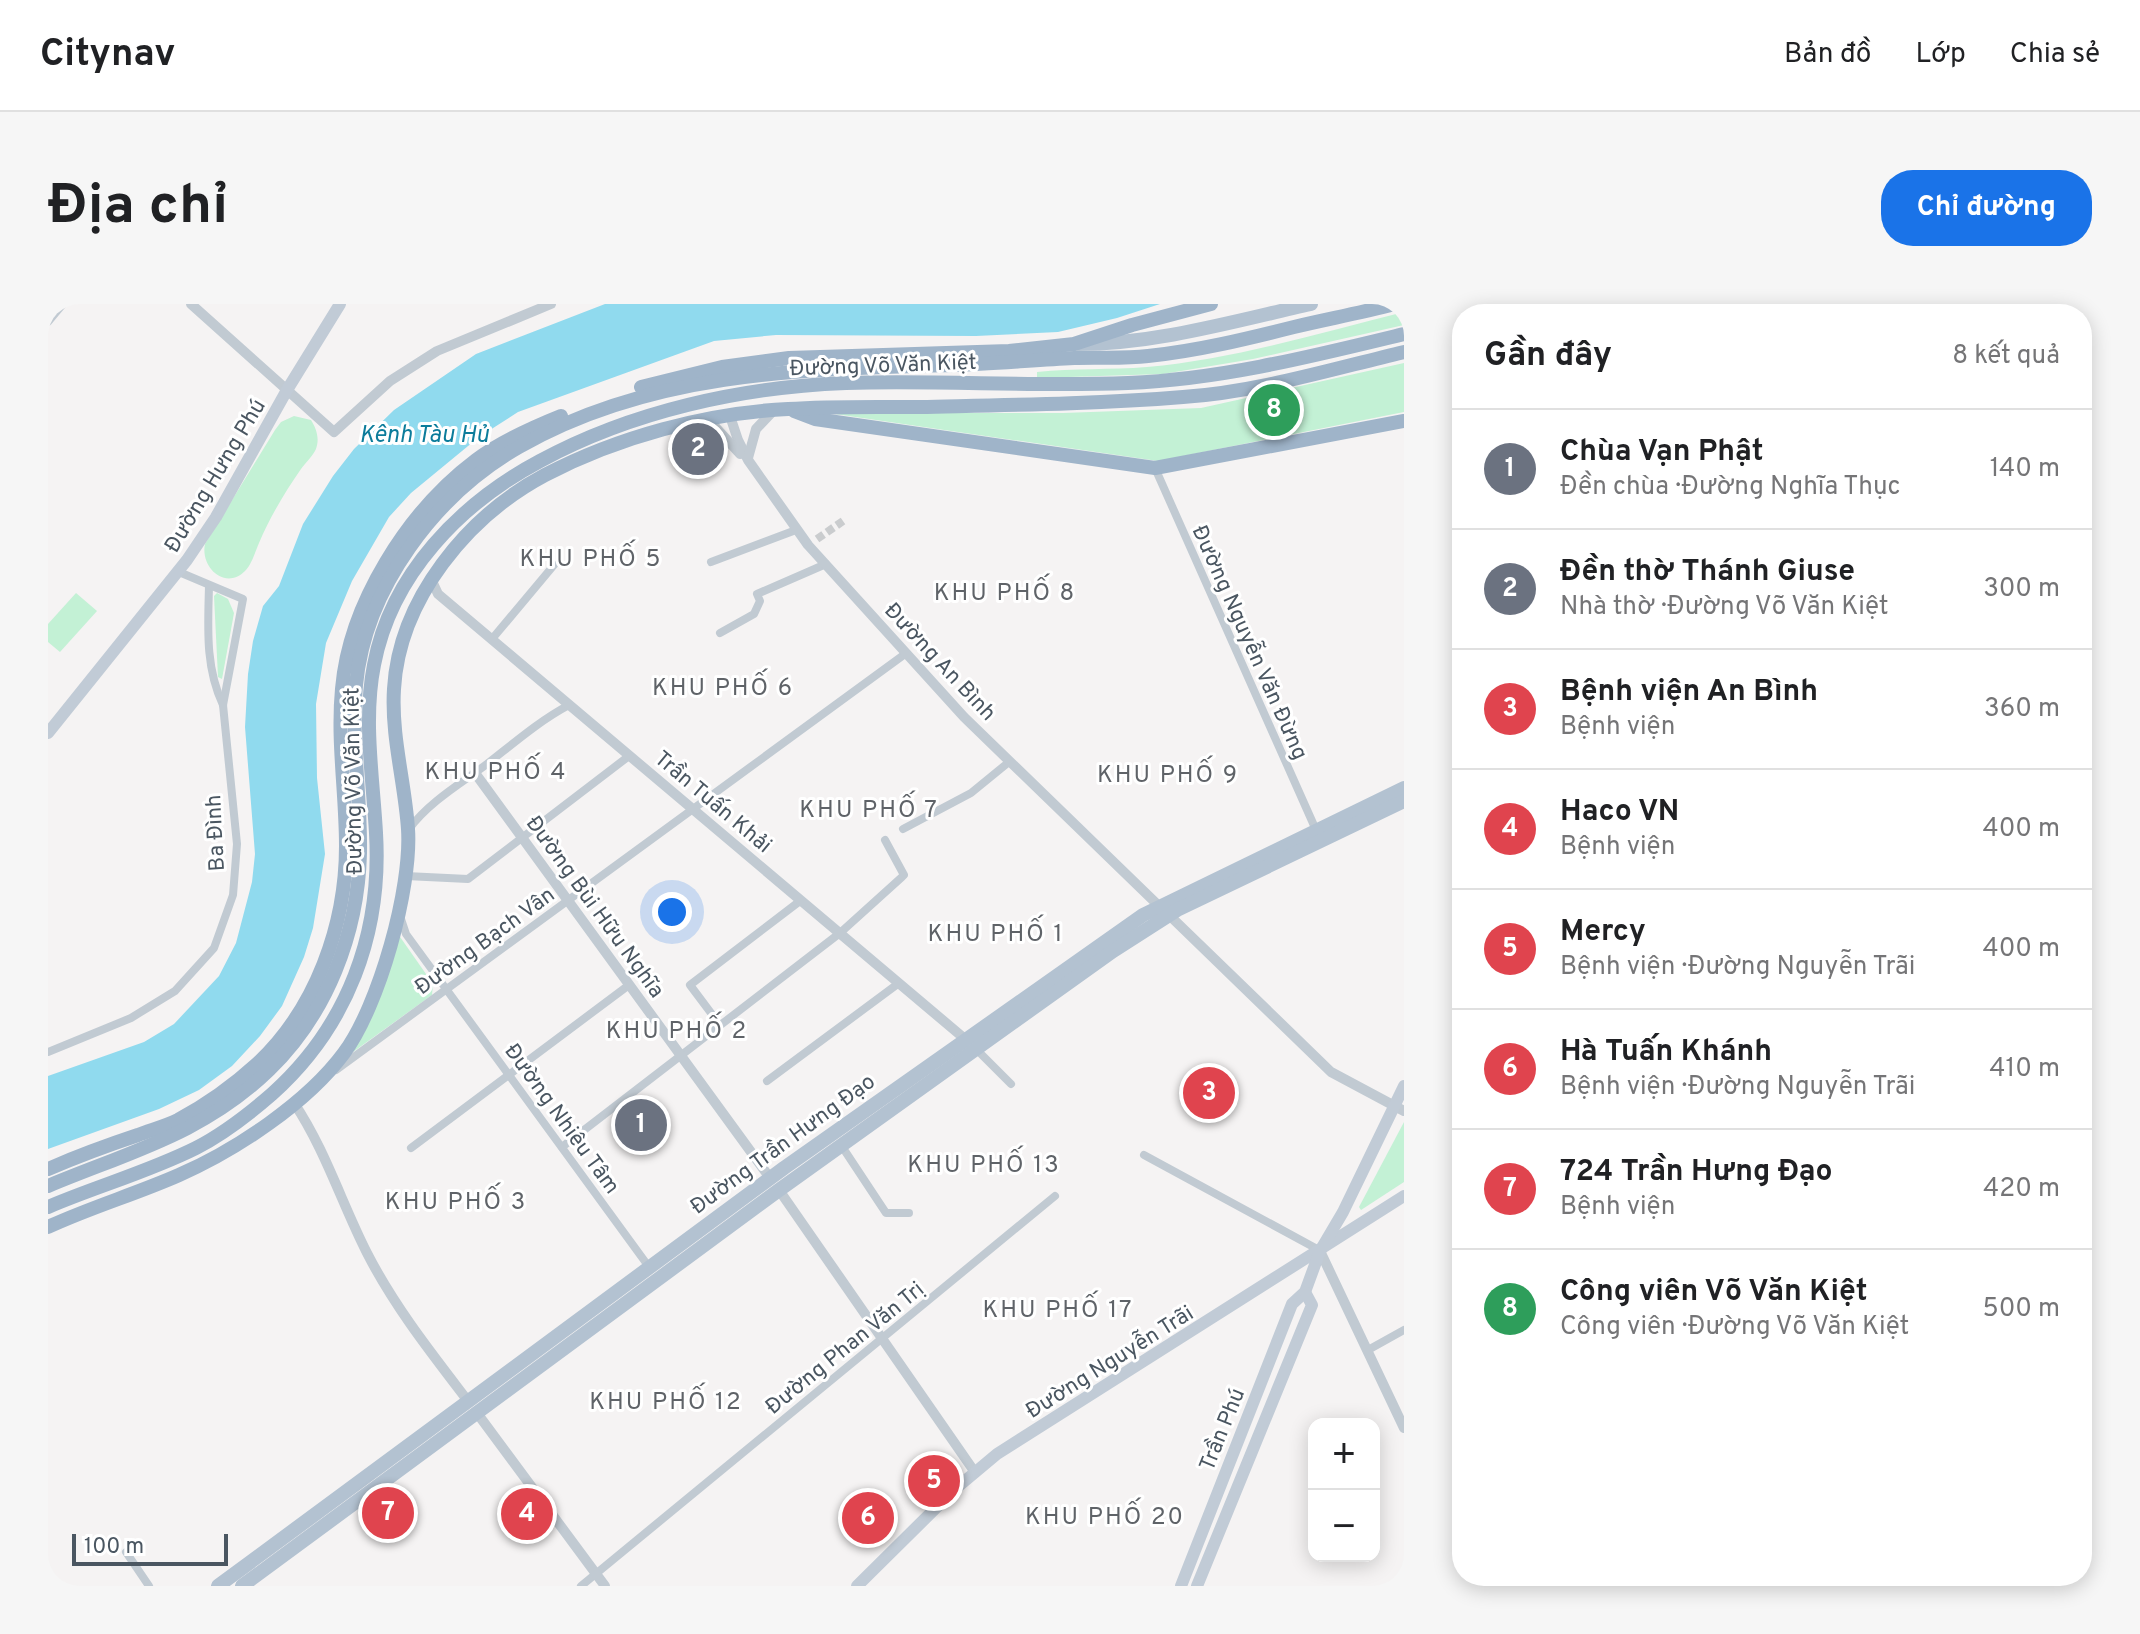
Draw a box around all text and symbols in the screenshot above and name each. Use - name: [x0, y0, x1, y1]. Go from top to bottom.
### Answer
- text: Citynav: [40, 31, 176, 80]
- text: Bản đồ: [1784, 37, 1871, 73]
- text: Lớp: [1915, 37, 1966, 73]
- text: Chia sẻ: [2010, 37, 2100, 73]
- button: Chỉ đường: [1881, 170, 2092, 246]
- text: Địa chỉ: [48, 173, 228, 243]
- text: Gần đây: [1484, 335, 1612, 378]
- text: 8 kết quả: [1952, 340, 2060, 373]
- street label: Đường Võ Văn Kiệt: [789, 350, 977, 383]
- pin: 8: [1248, 380, 1300, 440]
- street label: Đường Hưng Phú: [160, 395, 273, 558]
- pin: 2: [672, 419, 724, 479]
- water label: Kênh Tàu Hủ: [359, 421, 490, 451]
- text: Chùa Vạn Phật: [1560, 434, 1763, 471]
- text: 1: [1505, 453, 1515, 486]
- text: 140 m: [1990, 453, 2060, 486]
- text: Đền chùa · Đường Nghĩa Thục: [1560, 471, 1900, 504]
- street label: Đường Nguyễn Văn Đừng: [1185, 521, 1314, 764]
- district label: KHU PHỐ 5: [520, 539, 662, 575]
- text: Đền thờ Thánh Giuse: [1560, 554, 1855, 591]
- district label: KHU PHỐ 8: [934, 573, 1076, 609]
- text: 2: [1502, 573, 1518, 606]
- text: 300 m: [1983, 573, 2060, 606]
- text: Nhà thờ · Đường Võ Văn Kiệt: [1560, 591, 1889, 624]
- street label: Đường An Bình: [878, 598, 1001, 727]
- district label: KHU PHỐ 6: [652, 668, 794, 704]
- text: Bệnh viện An Bình: [1560, 674, 1818, 711]
- street label: Đường Võ Văn Kiệt: [339, 687, 370, 875]
- text: 3: [1502, 693, 1518, 726]
- text: 360 m: [1984, 693, 2060, 726]
- text: Bệnh viện: [1560, 711, 1675, 744]
- street label: Trần Tuấn Khải: [648, 744, 778, 860]
- district label: KHU PHỐ 4: [425, 752, 567, 788]
- district label: KHU PHỐ 9: [1097, 755, 1239, 791]
- district label: KHU PHỐ 7: [799, 790, 939, 826]
- street label: Ba Đình: [201, 794, 232, 872]
- text: Haco VN: [1560, 794, 1679, 831]
- street label: Đường Bùi Hữu Nghĩa: [519, 811, 669, 1004]
- text: 4: [1502, 813, 1518, 846]
- text: 400 m: [1983, 813, 2060, 846]
- text: Bệnh viện: [1560, 831, 1675, 864]
- street label: Đường Bạch Vân: [410, 882, 561, 1002]
- your location: [652, 892, 692, 932]
- district label: KHU PHỐ 1: [928, 914, 1064, 950]
- text: Mercy: [1560, 914, 1646, 951]
- text: 5: [1502, 933, 1518, 966]
- text: 400 m: [1983, 933, 2060, 966]
- text: Bệnh viện · Đường Nguyễn Trãi: [1560, 951, 1915, 984]
- district label: KHU PHỐ 2: [606, 1011, 748, 1047]
- text: Hà Tuấn Khánh: [1560, 1034, 1772, 1071]
- street label: Đường Nhiêu Tâm: [497, 1039, 625, 1200]
- text: 6: [1502, 1053, 1518, 1086]
- text: 410 m: [1989, 1053, 2060, 1086]
- pin: 3: [1183, 1063, 1235, 1123]
- street label: Đường Trần Hưng Đạo: [685, 1067, 881, 1221]
- text: Bệnh viện · Đường Nguyễn Trãi: [1560, 1071, 1915, 1104]
- pin: 1: [615, 1095, 667, 1155]
- district label: KHU PHỐ 13: [907, 1145, 1061, 1181]
- text: 724 Trần Hưng Đạo: [1560, 1154, 1833, 1191]
- text: 7: [1503, 1173, 1517, 1206]
- text: 420 m: [1983, 1173, 2060, 1206]
- district label: KHU PHỐ 3: [385, 1182, 527, 1218]
- text: Bệnh viện: [1560, 1191, 1675, 1224]
- text: Công viên Võ Văn Kiệt: [1560, 1274, 1867, 1311]
- street label: Đường Phan Văn Trị: [761, 1277, 930, 1421]
- district label: KHU PHỐ 17: [982, 1290, 1134, 1326]
- text: 8: [1502, 1293, 1518, 1326]
- text: 500 m: [1983, 1293, 2060, 1326]
- street label: Đường Nguyễn Trãi: [1020, 1299, 1199, 1426]
- text: Công viên · Đường Võ Văn Kiệt: [1560, 1311, 1909, 1344]
- district label: KHU PHỐ 12: [589, 1382, 743, 1418]
- street label: Trần Phú: [1193, 1384, 1252, 1475]
- map controls: [1308, 1418, 1380, 1562]
- button: +: [1308, 1418, 1380, 1490]
- pin: 5: [908, 1451, 960, 1511]
- pin: 7: [362, 1483, 414, 1543]
- pin: 4: [501, 1484, 553, 1544]
- pin: 6: [842, 1488, 894, 1548]
- button: −: [1308, 1490, 1380, 1562]
- district label: KHU PHỐ 20: [1025, 1497, 1185, 1533]
- scale bar: [72, 1530, 228, 1566]
- text: 100 m: [84, 1534, 144, 1561]

